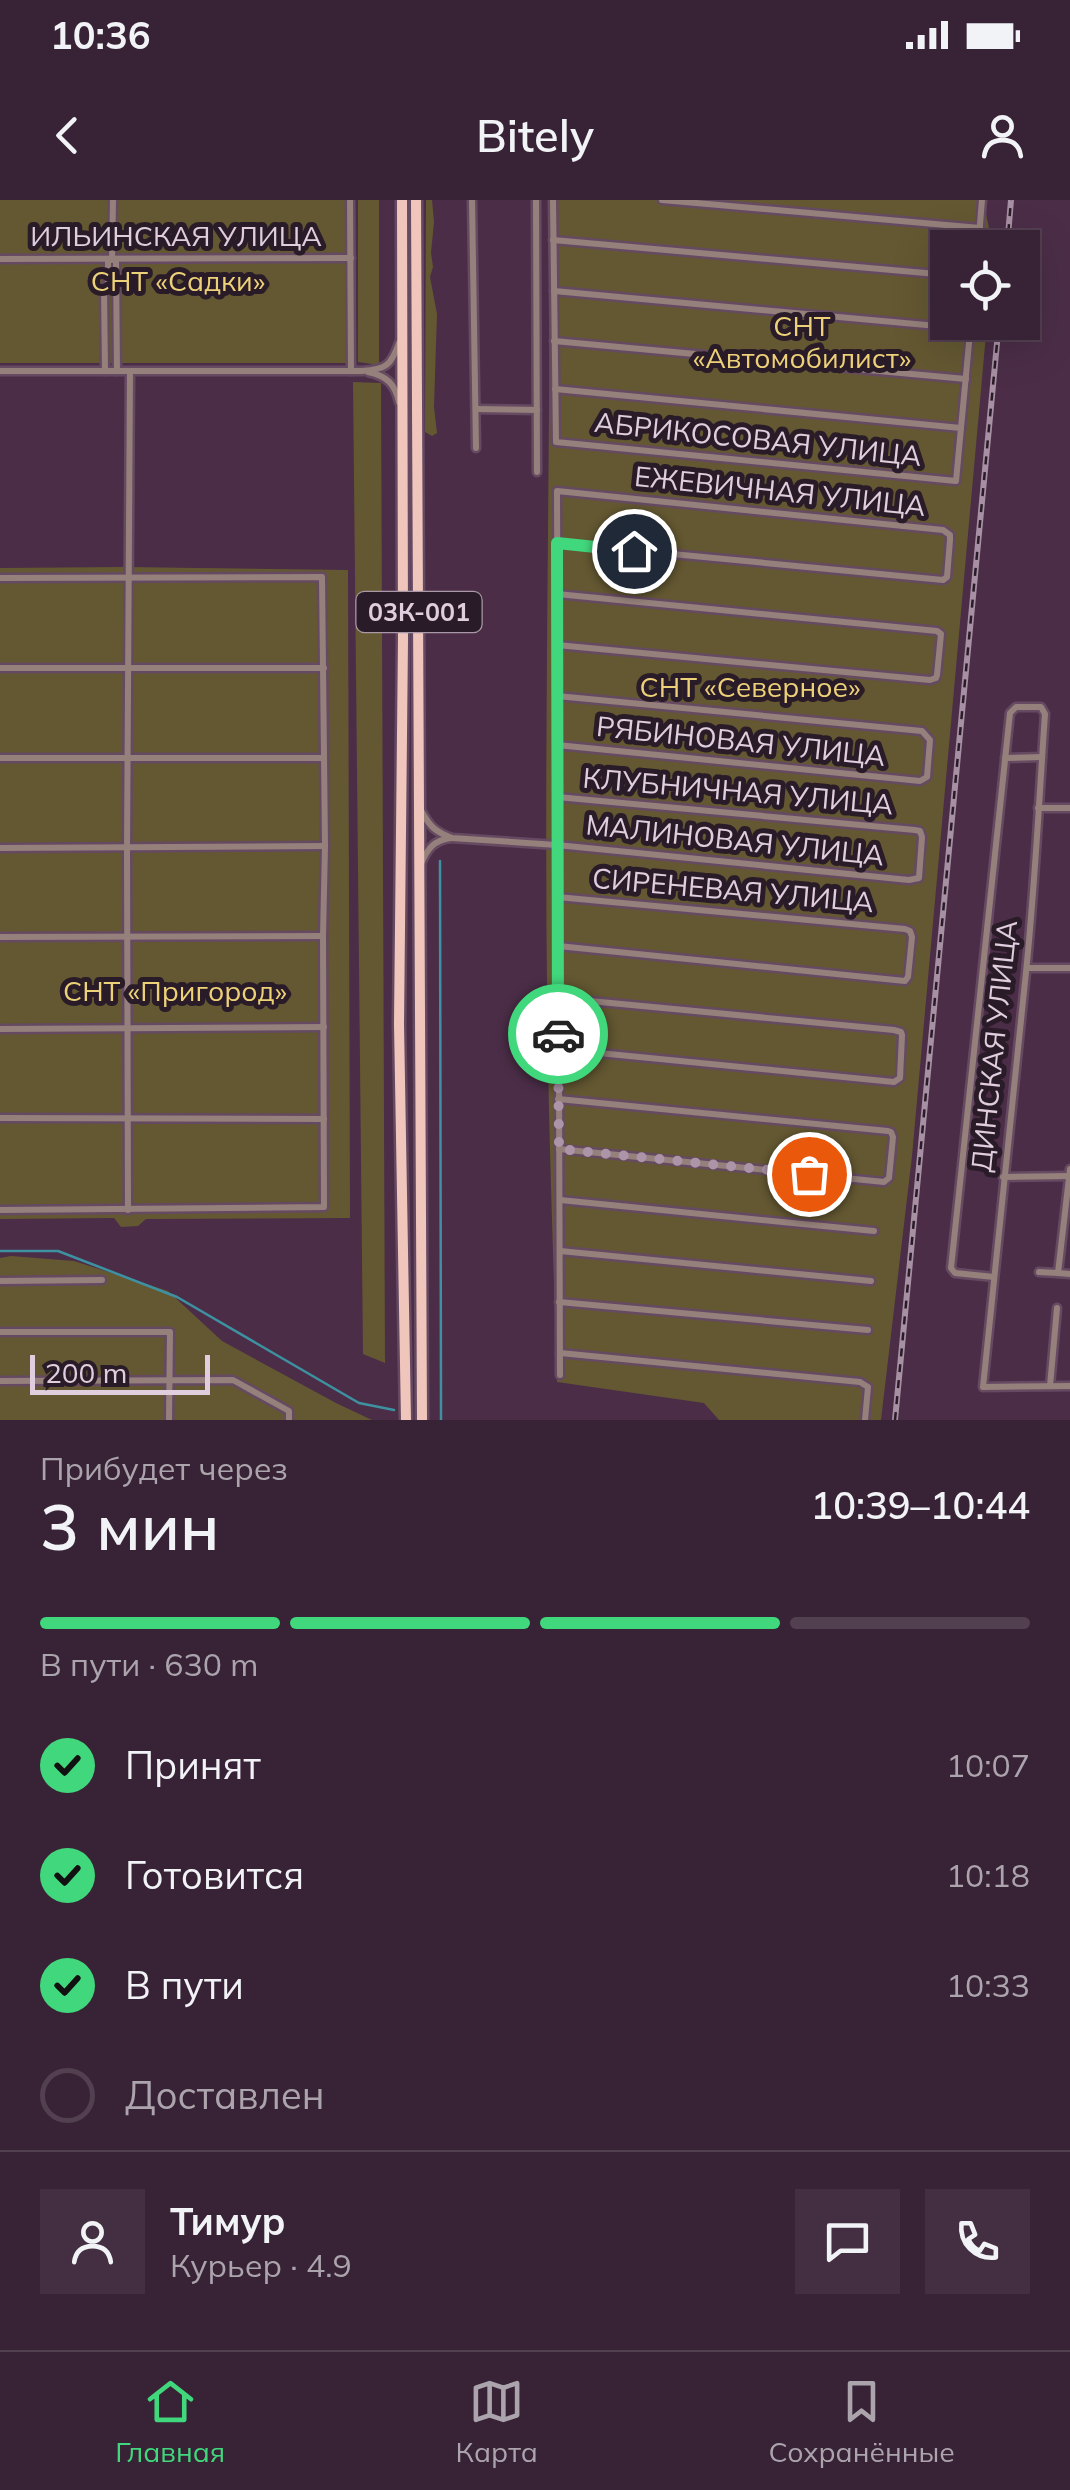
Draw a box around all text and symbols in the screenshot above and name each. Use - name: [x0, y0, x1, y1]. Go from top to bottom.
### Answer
- text: 10:36: [50, 11, 151, 59]
- text: Bitely: [476, 107, 594, 163]
- icon: back: [40, 108, 95, 163]
- icon: person: [975, 108, 1030, 163]
- street label: ИЛЬИНСКАЯ УЛИЦА: [30, 218, 322, 253]
- map controls: [930, 230, 1040, 340]
- button: locate: [930, 230, 1040, 340]
- park label: СНТ «Садки»: [91, 263, 265, 298]
- park label: СНТ «Автомобилист»: [693, 308, 911, 375]
- street label: АБРИКОСОВАЯ УЛИЦА: [593, 404, 924, 473]
- street label: ЕЖЕВИЧНАЯ УЛИЦА: [633, 458, 928, 523]
- pin: [592, 509, 677, 594]
- icon: home: [607, 524, 662, 579]
- road number: 03К-001: [356, 592, 482, 632]
- park label: СНТ «Северное»: [640, 669, 860, 704]
- street label: РЯБИНОВАЯ УЛИЦА: [595, 708, 888, 773]
- street label: КЛУБНИЧНАЯ УЛИЦА: [581, 759, 895, 822]
- street label: МАЛИНОВАЯ УЛИЦА: [584, 806, 886, 873]
- street label: СИРЕНЕВАЯ УЛИЦА: [591, 860, 876, 919]
- street label: ДИНСКАЯ УЛИЦА: [963, 918, 1024, 1174]
- park label: СНТ «Пригород»: [63, 973, 287, 1008]
- courier: [508, 984, 608, 1084]
- icon: car: [531, 1007, 586, 1062]
- pin: [767, 1132, 852, 1217]
- icon: bag: [782, 1147, 837, 1202]
- scale bar: [30, 1350, 210, 1394]
- text: 200 m: [45, 1355, 127, 1390]
- text: Прибудет через: [40, 1448, 288, 1488]
- text: 10:39–10:44: [810, 1481, 1030, 1529]
- text: 3 мин: [40, 1485, 220, 1566]
- text: В пути · 630 m: [40, 1644, 258, 1684]
- icon: check: [40, 1738, 95, 1793]
- text: Принят: [125, 1741, 261, 1789]
- text: 10:07: [946, 1745, 1030, 1785]
- icon: check: [40, 1848, 95, 1903]
- text: Готовится: [125, 1851, 304, 1899]
- text: 10:18: [946, 1855, 1030, 1895]
- icon: check: [40, 1958, 95, 2013]
- text: В пути: [125, 1961, 244, 2009]
- text: 10:33: [946, 1965, 1030, 2005]
- text: Доставлен: [125, 2071, 325, 2119]
- button: person: [40, 2189, 145, 2294]
- button: chat: [795, 2189, 900, 2294]
- button: phone: [925, 2189, 1030, 2294]
- text: Тимур: [170, 2197, 286, 2245]
- text: Курьер · 4.9: [170, 2245, 352, 2285]
- tab: Главная: [115, 2374, 225, 2469]
- tab: Карта: [456, 2374, 538, 2469]
- tab: Сохранённые: [768, 2374, 955, 2469]

